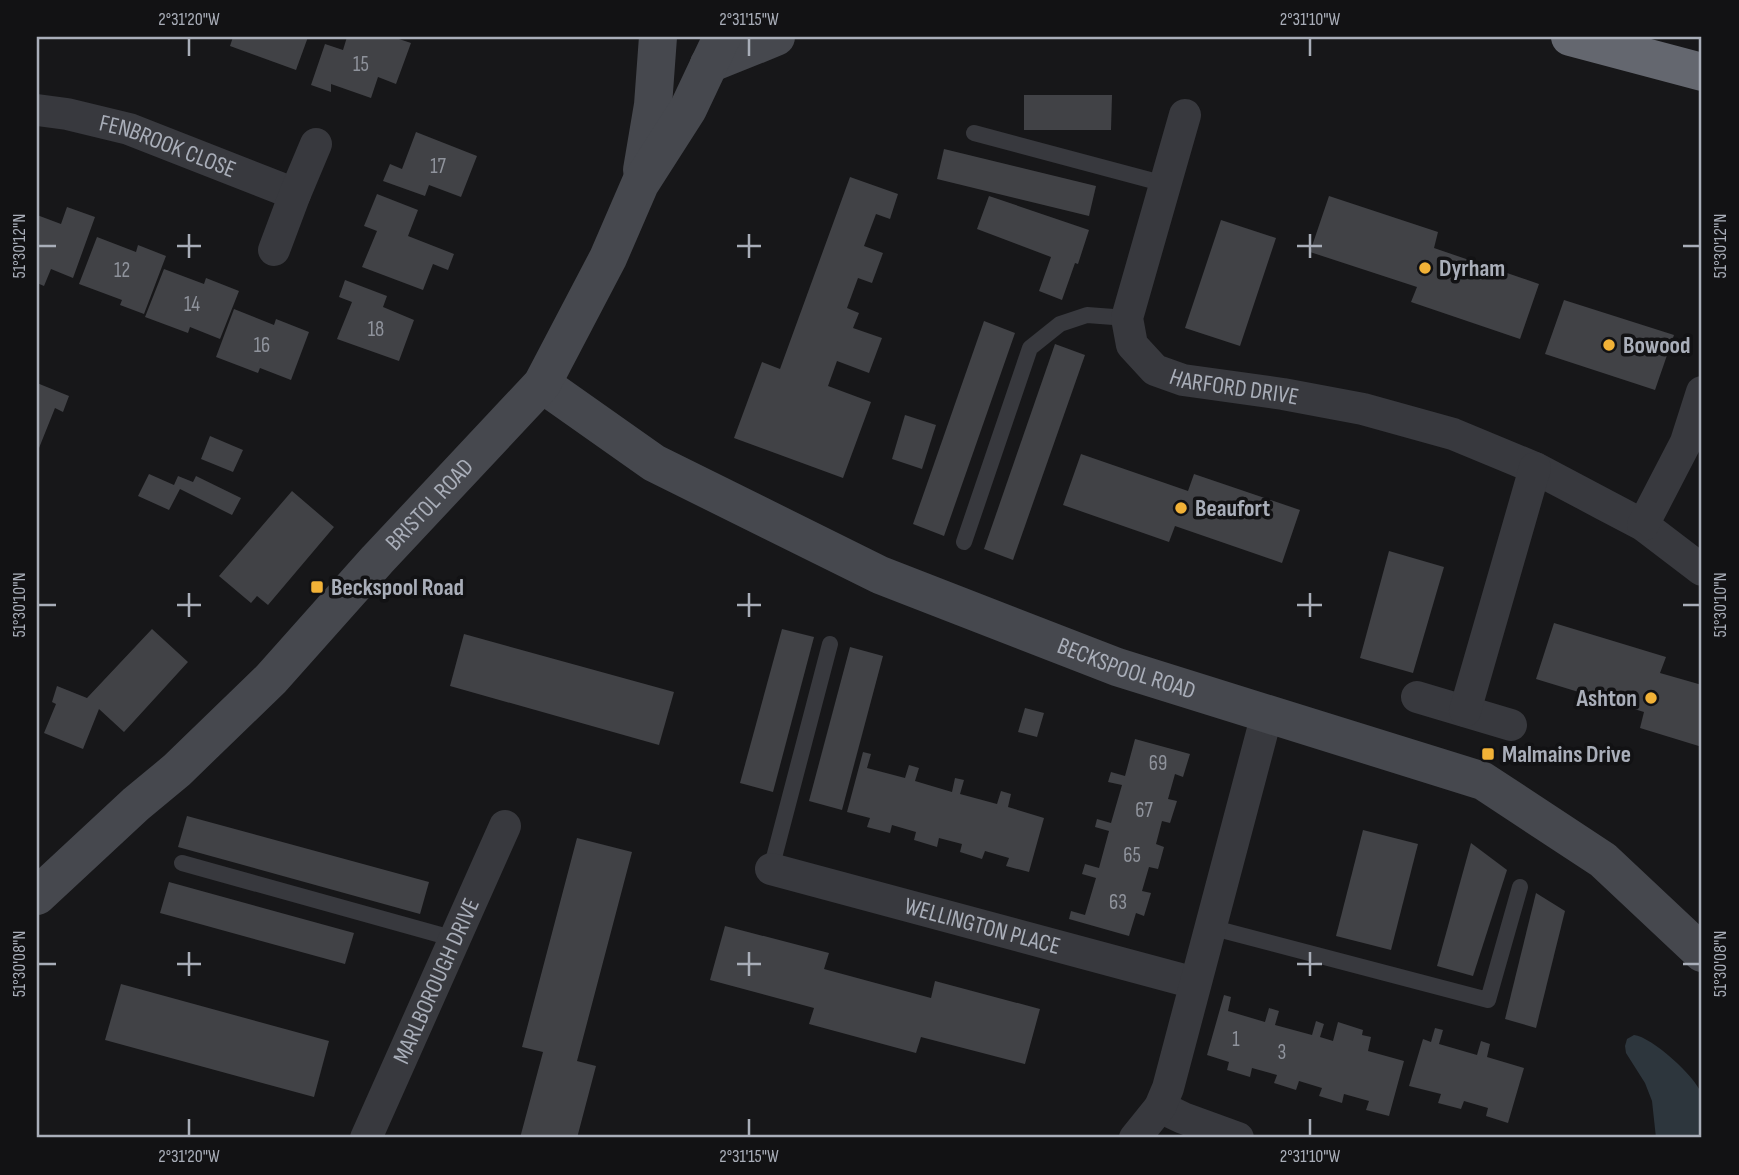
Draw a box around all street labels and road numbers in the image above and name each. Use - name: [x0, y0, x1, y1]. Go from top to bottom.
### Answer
- street label: FENBROOK CLOSE: [96, 108, 240, 184]
- street label: HARFORD DRIVE: [1166, 362, 1301, 412]
- street label: BRISTOL ROAD: [380, 453, 480, 557]
- street label: BECKSPOOL ROAD: [1053, 631, 1199, 706]
- street label: WELLINGTON PLACE: [901, 892, 1064, 961]
- street label: MARLBOROUGH DRIVE: [387, 894, 486, 1068]

